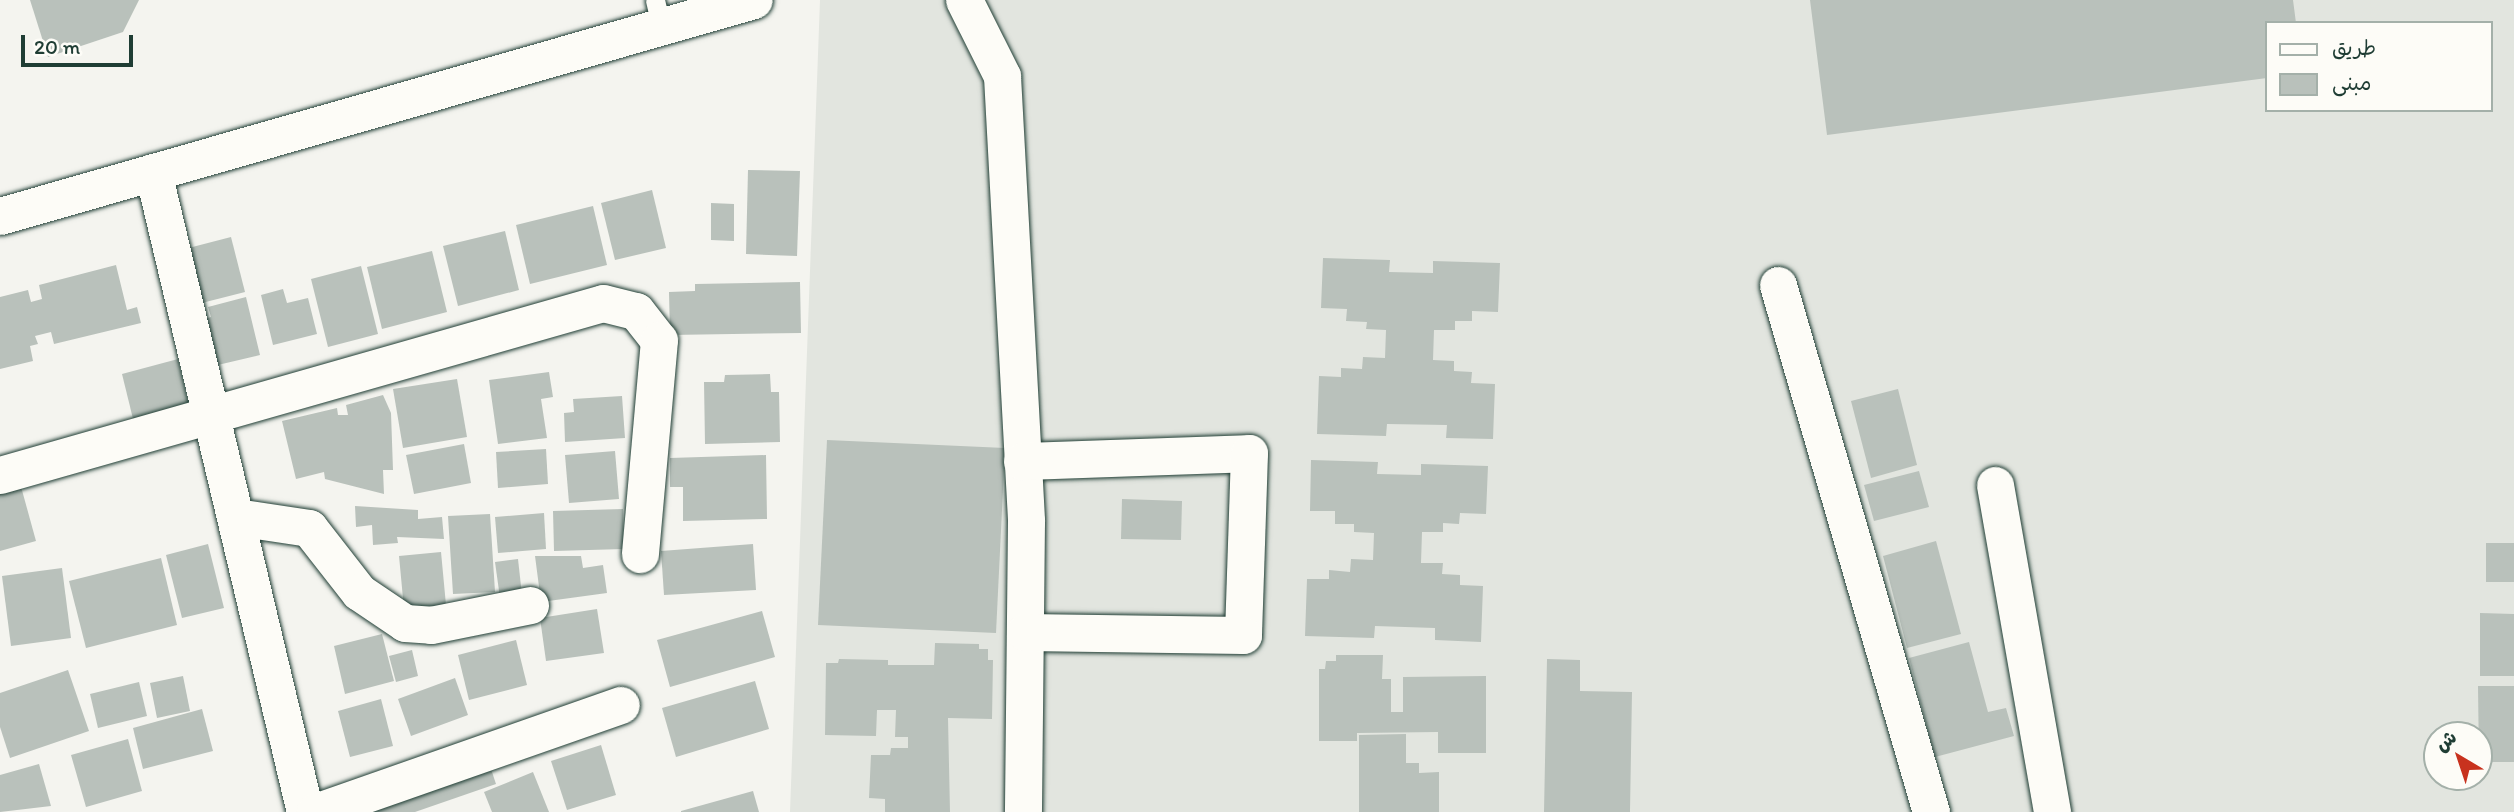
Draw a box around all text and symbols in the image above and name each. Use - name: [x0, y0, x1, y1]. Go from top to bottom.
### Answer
- scale bar: [24, 21, 136, 65]
- legend: [2266, 21, 2493, 112]
- text: 20 m: [34, 34, 80, 59]
- text: طريق: [2332, 35, 2376, 60]
- text: مبنى: [2332, 70, 2371, 95]
- north arrow: [2423, 721, 2493, 791]
- text: ش: [2430, 725, 2461, 756]

